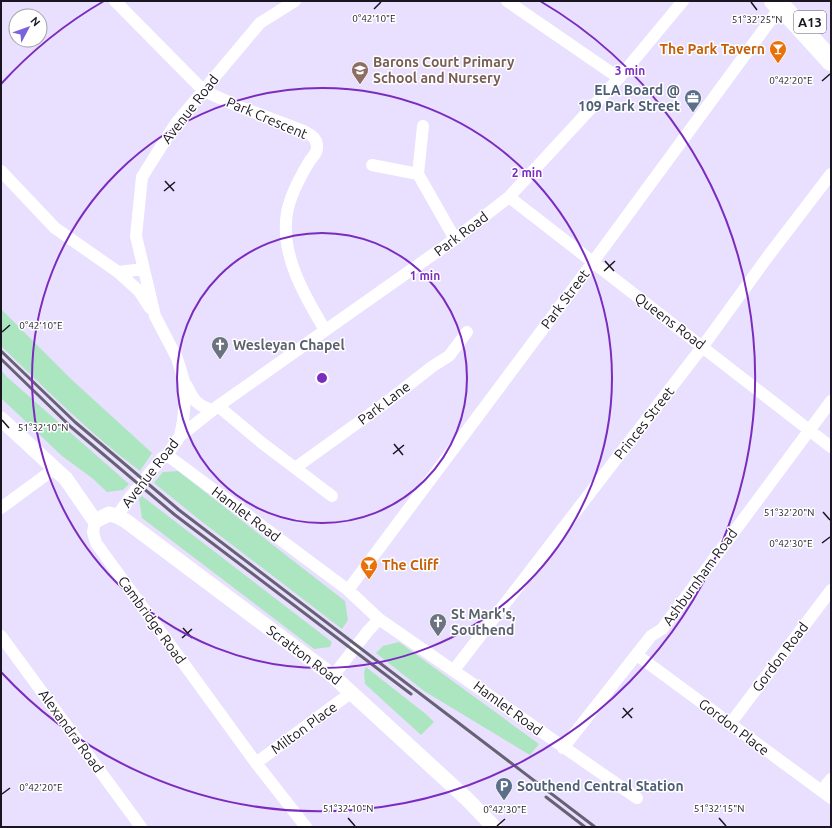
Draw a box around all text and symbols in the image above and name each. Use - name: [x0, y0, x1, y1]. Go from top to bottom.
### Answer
- north arrow: [8, 8, 48, 48]
- road number: A13: [794, 11, 826, 33]
- text: 0°42'10"E: [352, 13, 396, 24]
- text: N: [28, 14, 43, 28]
- text: 51°32'25"N: [732, 14, 782, 25]
- bar icon: The Park Tavern: [768, 39, 788, 64]
- place label: The Park Tavern: [660, 41, 765, 57]
- place label: Barons Court Primary School and Nursery: [373, 54, 515, 86]
- school or university icon: Barons Court Primary School and Nursery: [350, 60, 370, 85]
- text: 3 min: [615, 64, 645, 77]
- street label: Avenue Road: [158, 72, 222, 146]
- text: 0°42'20"E: [769, 75, 813, 86]
- place label: ELA Board @ 109 Park Street: [578, 82, 680, 114]
- office icon: ELA Board @ 109 Park Street: [683, 88, 703, 113]
- street label: Park Crescent: [224, 94, 310, 142]
- text: 2 min: [512, 166, 542, 179]
- street label: Park Road: [431, 209, 491, 259]
- street label: Park Street: [538, 266, 593, 332]
- text: 1 min: [410, 269, 440, 282]
- street label: Queens Road: [632, 289, 708, 353]
- text: 0°42'10"E: [19, 320, 63, 331]
- church icon: Wesleyan Chapel: [210, 335, 230, 360]
- place label: Wesleyan Chapel: [233, 337, 345, 353]
- centre of rings: [315, 371, 329, 385]
- street label: Park Lane: [355, 378, 413, 428]
- street label: Princes Street: [611, 383, 678, 462]
- text: 51°32'10"N: [18, 422, 68, 433]
- street label: Avenue Road: [118, 436, 182, 510]
- street label: Hamlet Road: [209, 483, 283, 545]
- text: 51°32'20"N: [764, 507, 814, 518]
- street label: Ashburnham Road: [660, 526, 740, 628]
- text: 0°42'30"E: [769, 538, 813, 549]
- bar icon: The Cliff: [359, 555, 379, 580]
- place label: The Cliff: [382, 557, 439, 573]
- street label: Cambridge Road: [115, 573, 189, 667]
- place label: St Mark's, Southend: [451, 606, 515, 638]
- church icon: St Mark's, Southend: [428, 612, 448, 637]
- street label: Gordon Road: [749, 619, 811, 695]
- street label: Scratton Road: [264, 622, 344, 688]
- street label: Hamlet Road: [470, 678, 546, 738]
- street label: Alexandra Road: [35, 686, 107, 776]
- street label: Gordon Place: [696, 695, 772, 759]
- street label: Milton Place: [268, 699, 340, 757]
- parking icon: Southend Central Station: [494, 776, 514, 801]
- place label: Southend Central Station: [517, 778, 684, 794]
- text: 0°42'20"E: [19, 782, 63, 793]
- text: 51°32'10"N: [323, 803, 373, 814]
- text: 51°32'15"N: [694, 803, 744, 814]
- text: 0°42'30"E: [483, 804, 527, 815]

